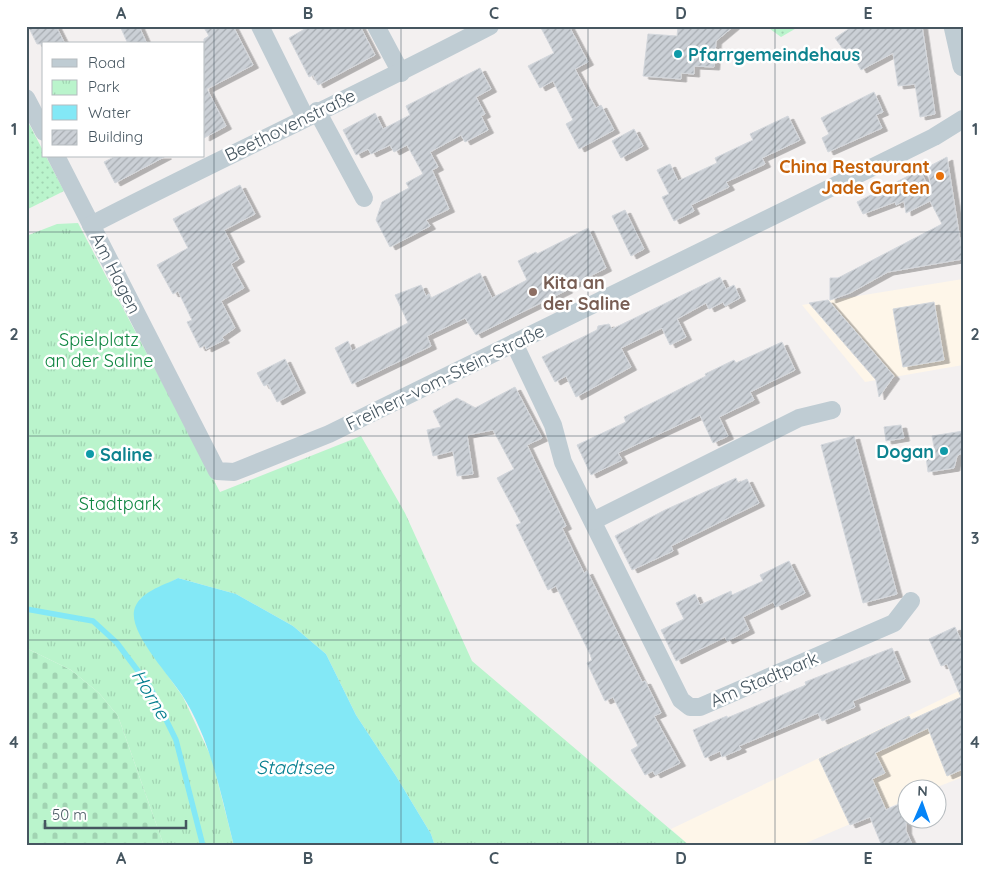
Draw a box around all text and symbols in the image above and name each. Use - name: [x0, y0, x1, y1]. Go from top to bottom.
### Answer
- text: A: [116, 3, 127, 23]
- text: B: [303, 3, 313, 23]
- text: C: [489, 3, 499, 23]
- text: D: [675, 3, 687, 23]
- text: E: [863, 3, 873, 23]
- legend: [42, 42, 205, 158]
- place label: Pfarrgemeindehaus: [688, 43, 861, 66]
- marker: Pfarrgemeindehaus: [672, 48, 684, 60]
- text: Road: [88, 53, 125, 72]
- text: Park: [88, 77, 120, 96]
- street label: Beethovenstraße: [221, 83, 359, 167]
- text: Water: [88, 103, 131, 122]
- text: 1: [11, 119, 17, 139]
- text: 1: [972, 119, 978, 139]
- text: Building: [88, 127, 143, 146]
- place label: China Restaurant Jade Garten: [779, 155, 930, 199]
- marker: China Restaurant Jade Garten: [934, 170, 946, 182]
- street label: Am Hagen: [86, 228, 146, 318]
- place label: Kita an der Saline: [543, 271, 630, 315]
- marker: Kita an der Saline: [527, 286, 539, 298]
- street label: Freiherr-vom-Stein-Straße: [342, 319, 548, 435]
- text: 2: [9, 324, 19, 344]
- text: 2: [970, 324, 980, 344]
- park label: Spielplatz an der Saline: [45, 328, 153, 372]
- place label: Dogan: [876, 440, 934, 463]
- place label: Saline: [100, 443, 153, 466]
- marker: Dogan: [938, 445, 950, 457]
- marker: Saline: [84, 448, 96, 460]
- park label: Stadtpark: [79, 492, 161, 515]
- text: 3: [10, 528, 18, 548]
- text: 3: [971, 528, 979, 548]
- street label: Am Stadtpark: [706, 646, 822, 712]
- water label: Horne: [127, 665, 176, 724]
- text: 4: [9, 732, 19, 752]
- text: 4: [970, 732, 980, 752]
- water label: Stadtsee: [256, 755, 335, 779]
- north arrow: [896, 780, 946, 830]
- text: N: [917, 782, 928, 800]
- scale bar: [45, 797, 186, 829]
- text: 50 m: [52, 805, 87, 824]
- text: A: [116, 848, 127, 868]
- text: B: [303, 848, 313, 868]
- text: C: [489, 848, 499, 868]
- text: D: [675, 848, 687, 868]
- text: E: [863, 848, 873, 868]

